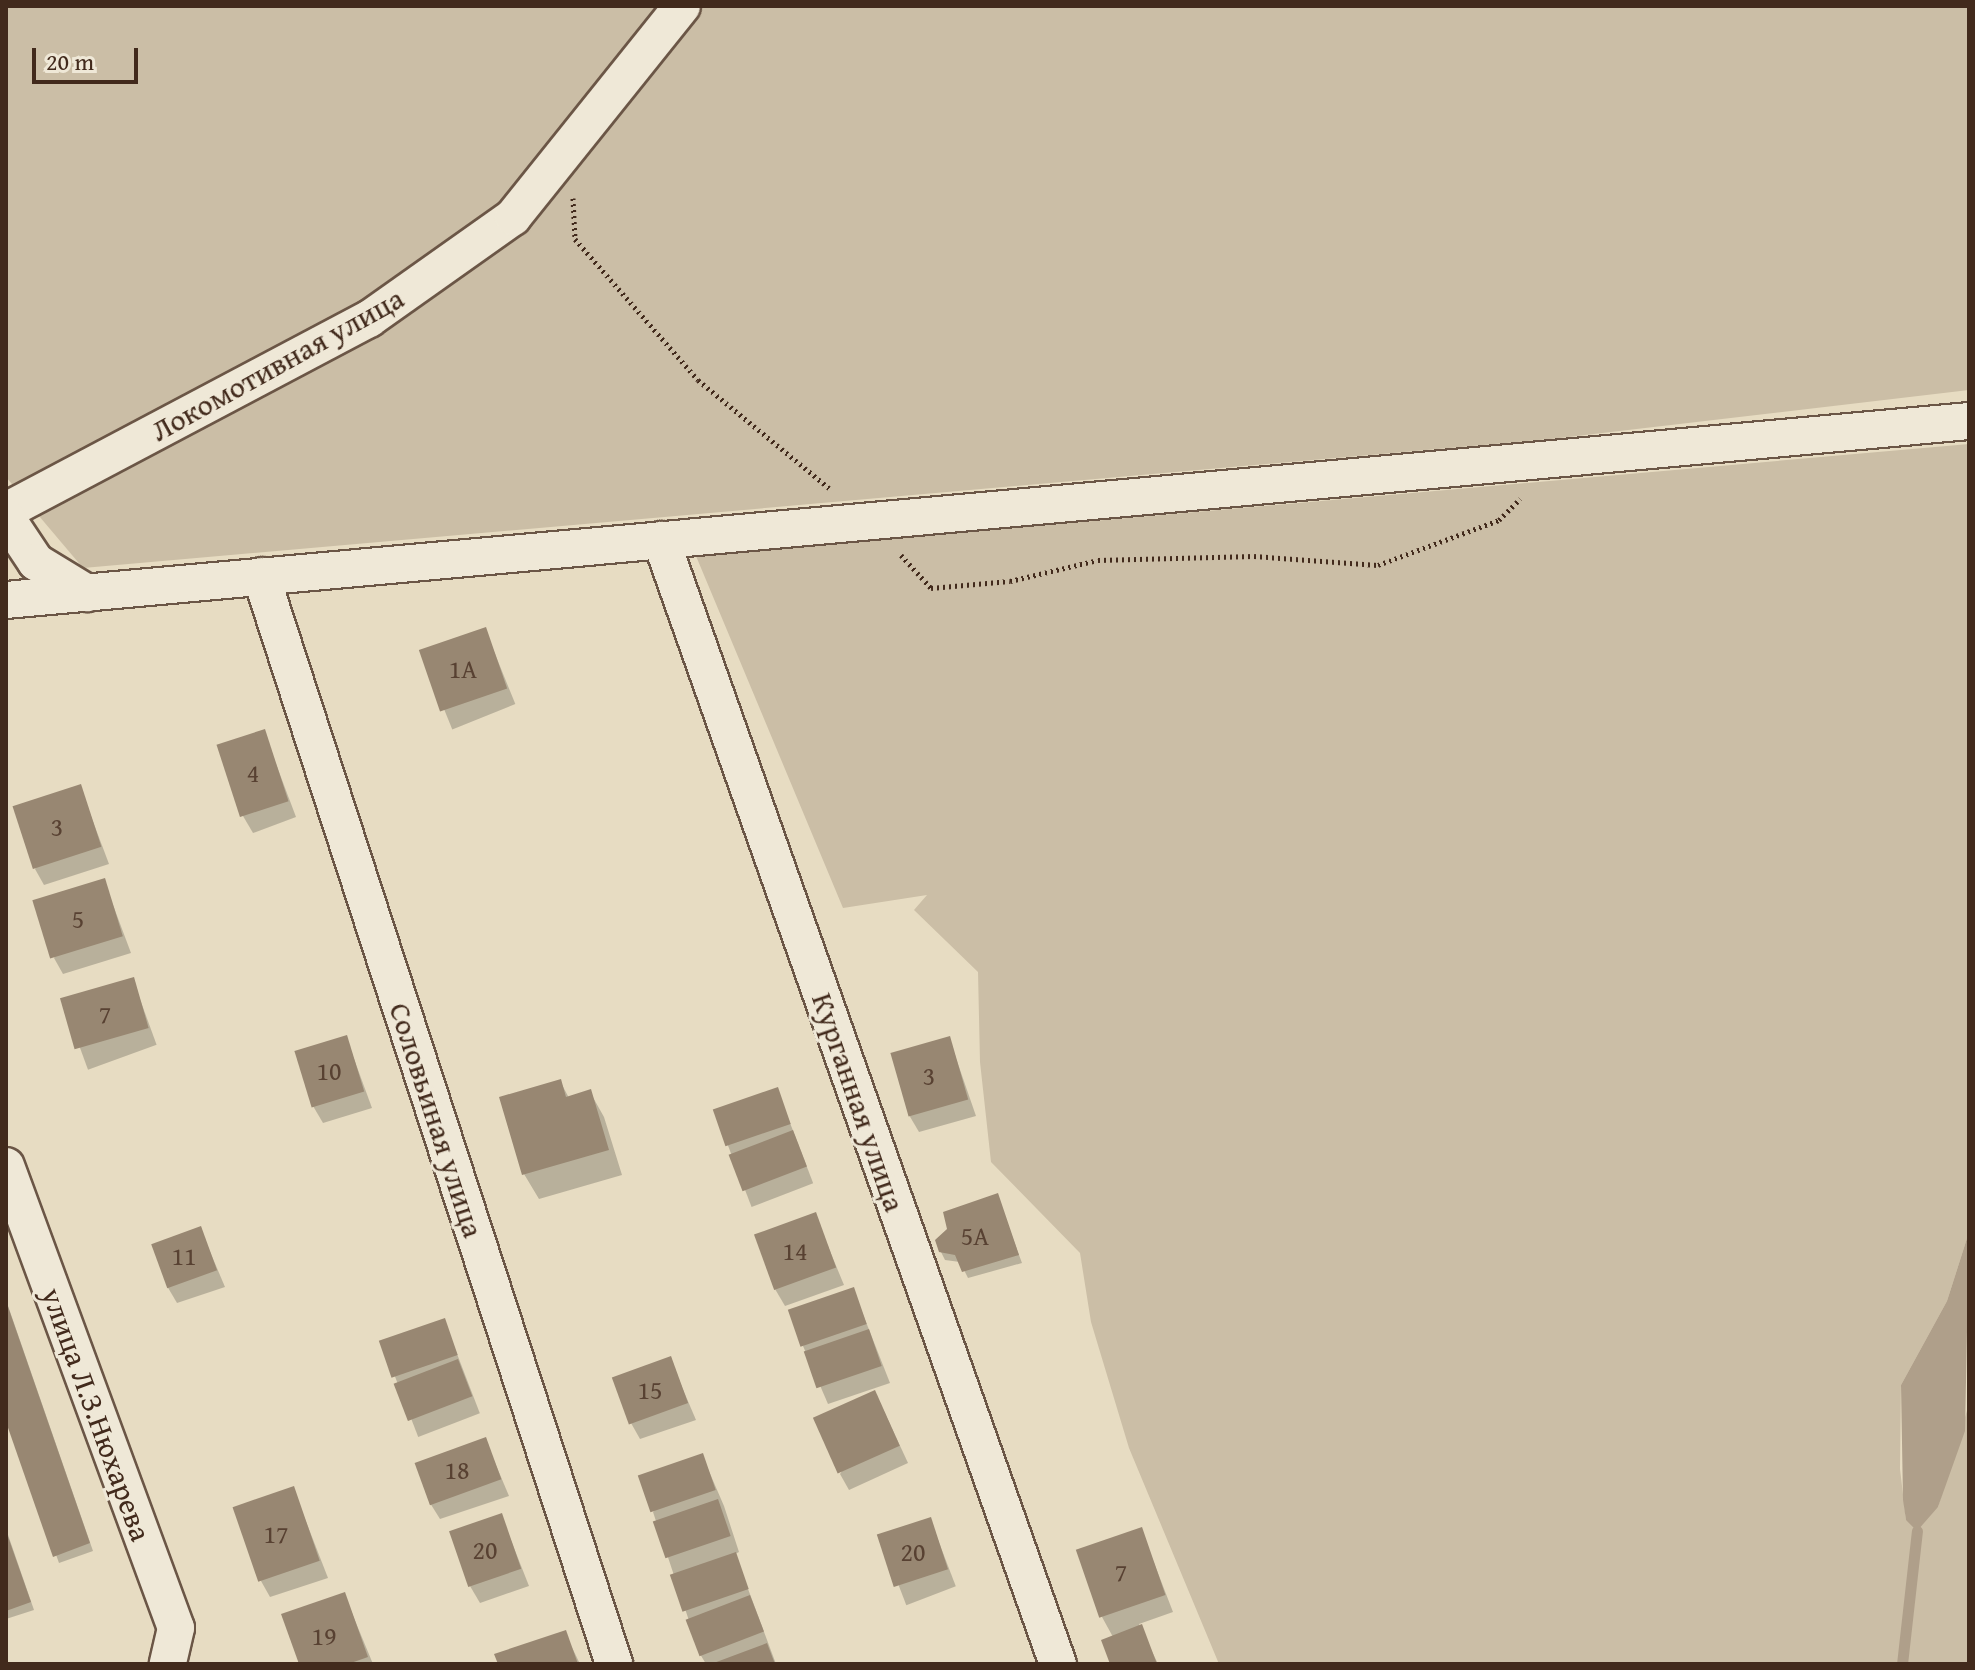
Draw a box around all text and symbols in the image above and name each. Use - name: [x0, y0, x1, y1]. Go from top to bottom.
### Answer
- scale bar: [36, 32, 142, 82]
- text: 20 m: [46, 44, 94, 79]
- street label: Локомотивная улица: [144, 280, 410, 448]
- house number: 1А: [449, 653, 477, 685]
- house number: 4: [247, 757, 259, 789]
- house number: 3: [51, 811, 63, 843]
- house number: 5: [72, 903, 84, 935]
- street label: Курганная улица: [805, 988, 913, 1216]
- house number: 7: [99, 998, 111, 1030]
- street label: Соловьиная улица: [382, 998, 492, 1242]
- house number: 10: [316, 1055, 342, 1087]
- house number: 3: [923, 1060, 935, 1092]
- house number: 5А: [961, 1220, 989, 1252]
- house number: 14: [782, 1235, 808, 1267]
- house number: 11: [171, 1240, 197, 1272]
- street label: улица Л.З.Нюхарева: [34, 1282, 160, 1546]
- house number: 15: [637, 1374, 663, 1406]
- house number: 18: [444, 1454, 470, 1486]
- house number: 17: [263, 1518, 289, 1550]
- house number: 20: [472, 1534, 498, 1566]
- house number: 20: [900, 1536, 926, 1568]
- house number: 7: [1115, 1556, 1127, 1588]
- house number: 19: [311, 1620, 337, 1652]

